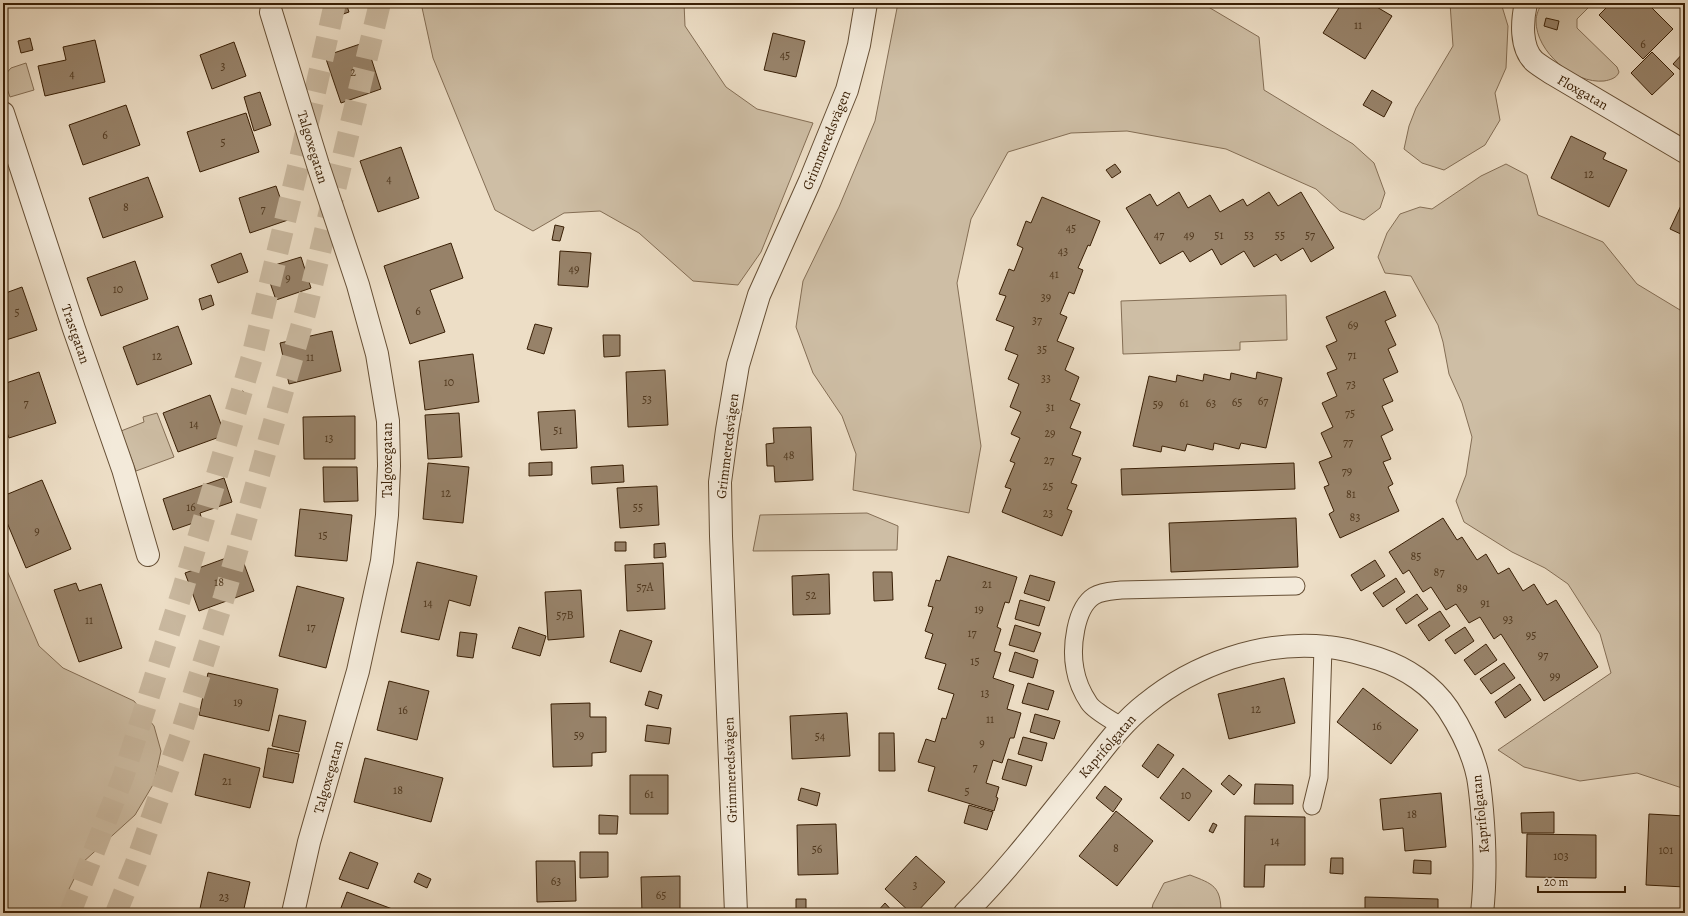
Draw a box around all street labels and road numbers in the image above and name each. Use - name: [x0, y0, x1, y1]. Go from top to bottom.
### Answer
- street label: Floxgatan: [1554, 70, 1612, 115]
- street label: Grimmeredsvägen: [798, 87, 855, 193]
- street label: Talgoxegatan: [292, 108, 333, 186]
- street label: Trastgatan: [57, 302, 95, 367]
- street label: Grimmeredsvägen: [712, 392, 743, 500]
- street label: Talgoxegatan: [378, 422, 397, 498]
- street label: Kaprifolgatan: [1074, 710, 1141, 782]
- street label: Grimmeredsvägen: [719, 716, 742, 823]
- street label: Talgoxegatan: [309, 738, 348, 816]
- street label: Kaprifolgatan: [1467, 773, 1494, 854]

